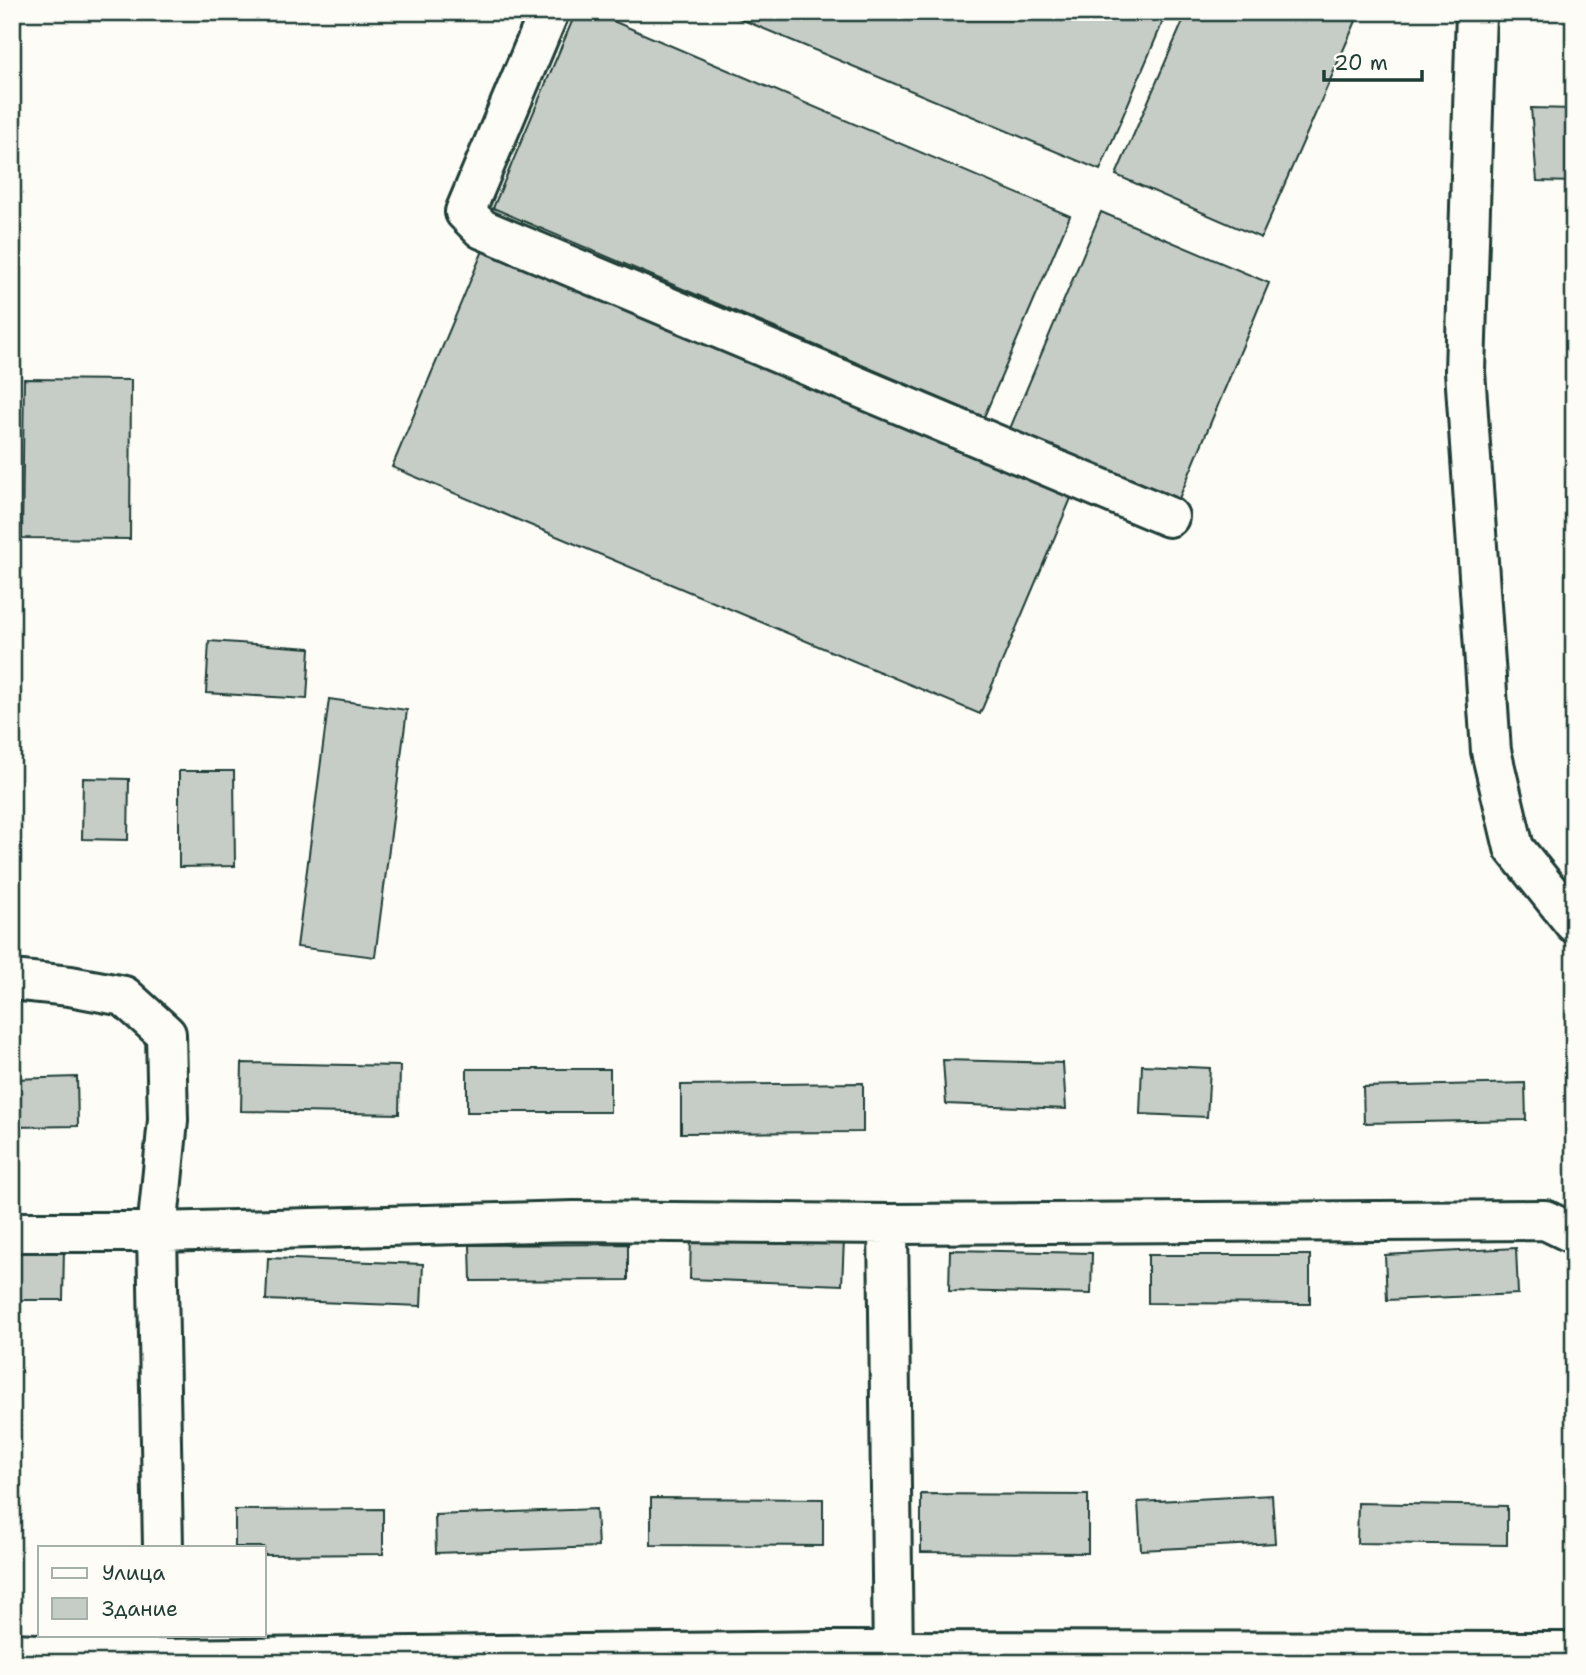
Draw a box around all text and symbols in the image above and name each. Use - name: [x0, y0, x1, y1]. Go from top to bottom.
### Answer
- scale bar: [1324, 38, 1422, 82]
- text: 20 m: [1334, 49, 1388, 77]
- legend: [38, 1546, 266, 1636]
- text: Улица: [102, 1559, 165, 1587]
- text: Здание: [102, 1595, 178, 1623]

